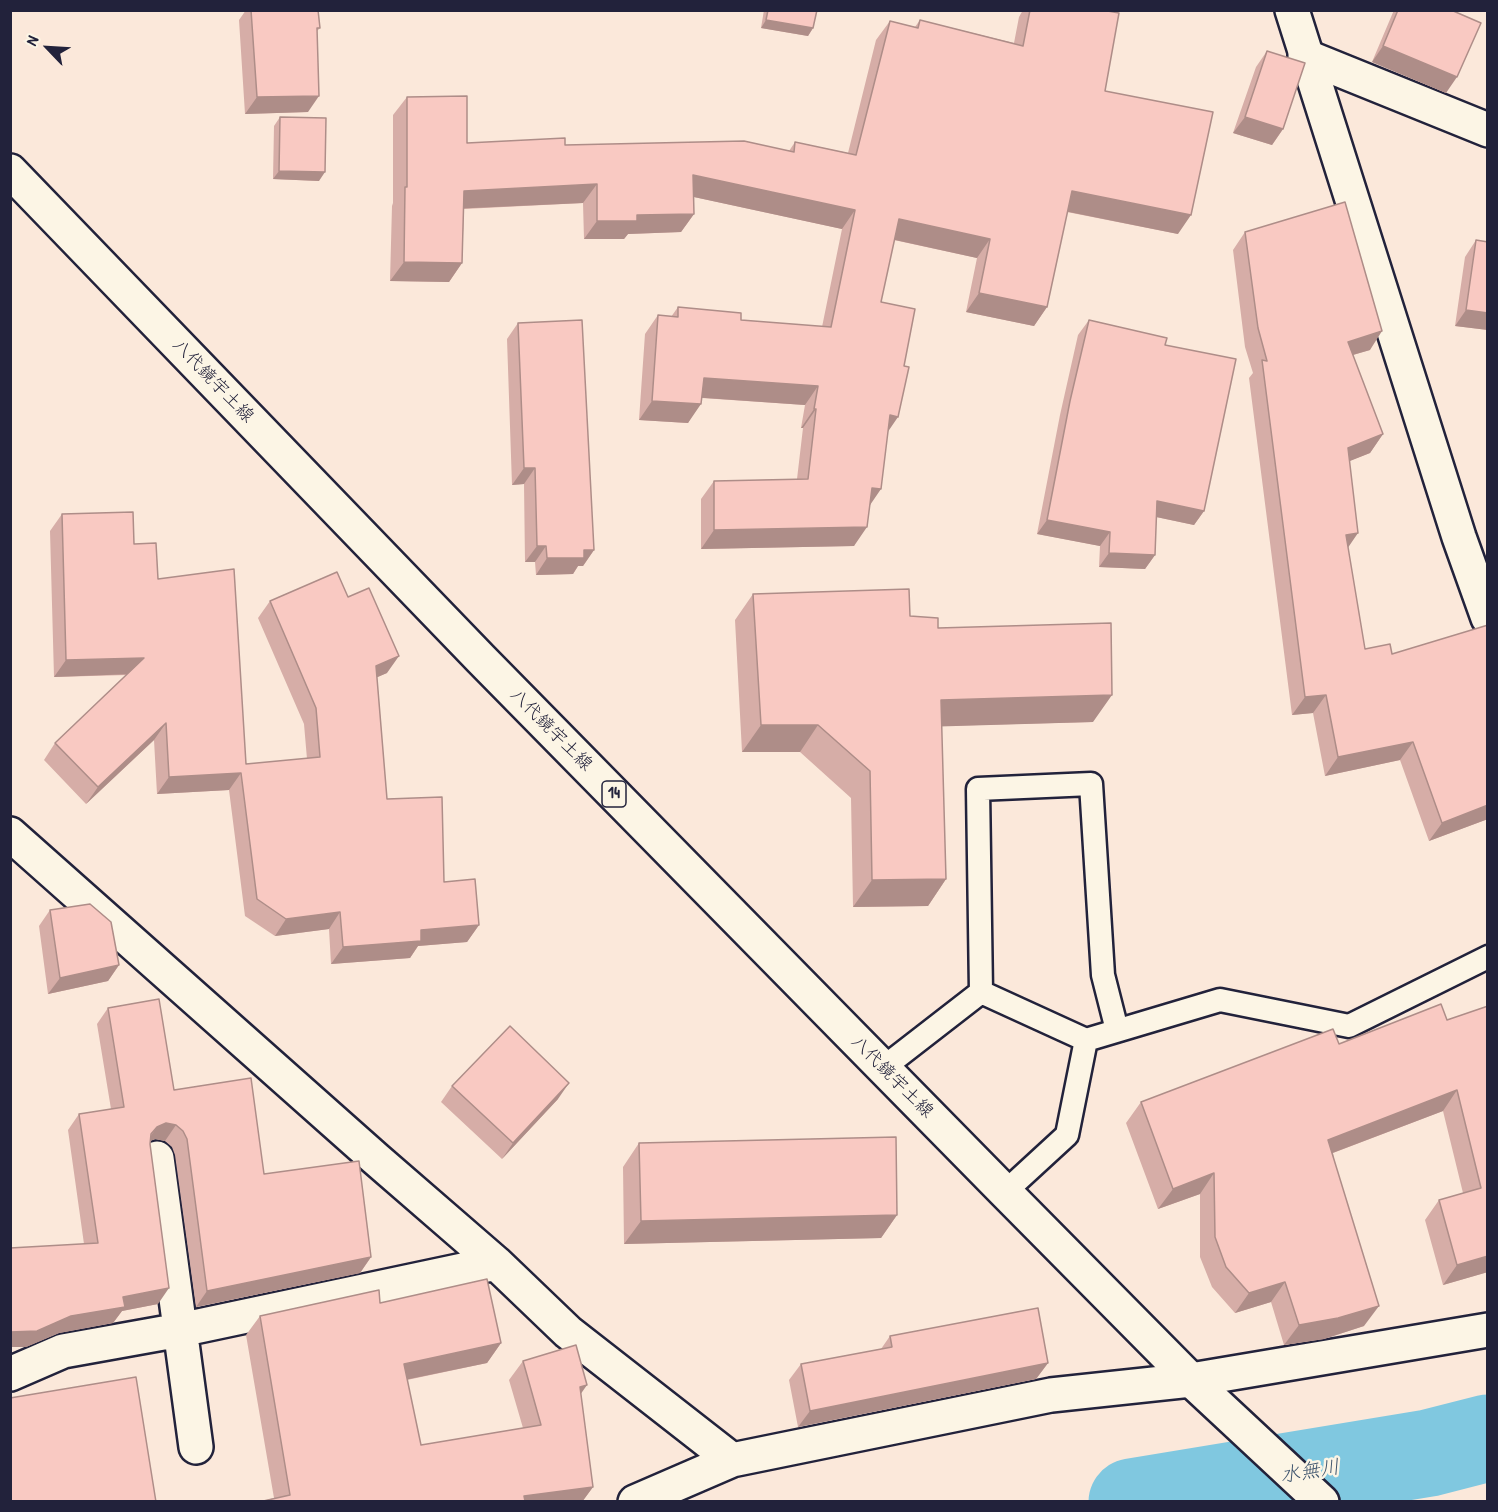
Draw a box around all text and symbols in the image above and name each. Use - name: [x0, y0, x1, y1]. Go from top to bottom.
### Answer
- north arrow: [18, 18, 78, 78]
- text: N: [20, 32, 43, 49]
- street label: 八代鏡宇土線: [168, 335, 258, 427]
- street label: 八代鏡宇土線: [505, 684, 597, 776]
- road number: 14: [602, 781, 626, 807]
- street label: 八代鏡宇土線: [846, 1031, 938, 1123]
- water label: 水無川: [1278, 1455, 1342, 1489]

